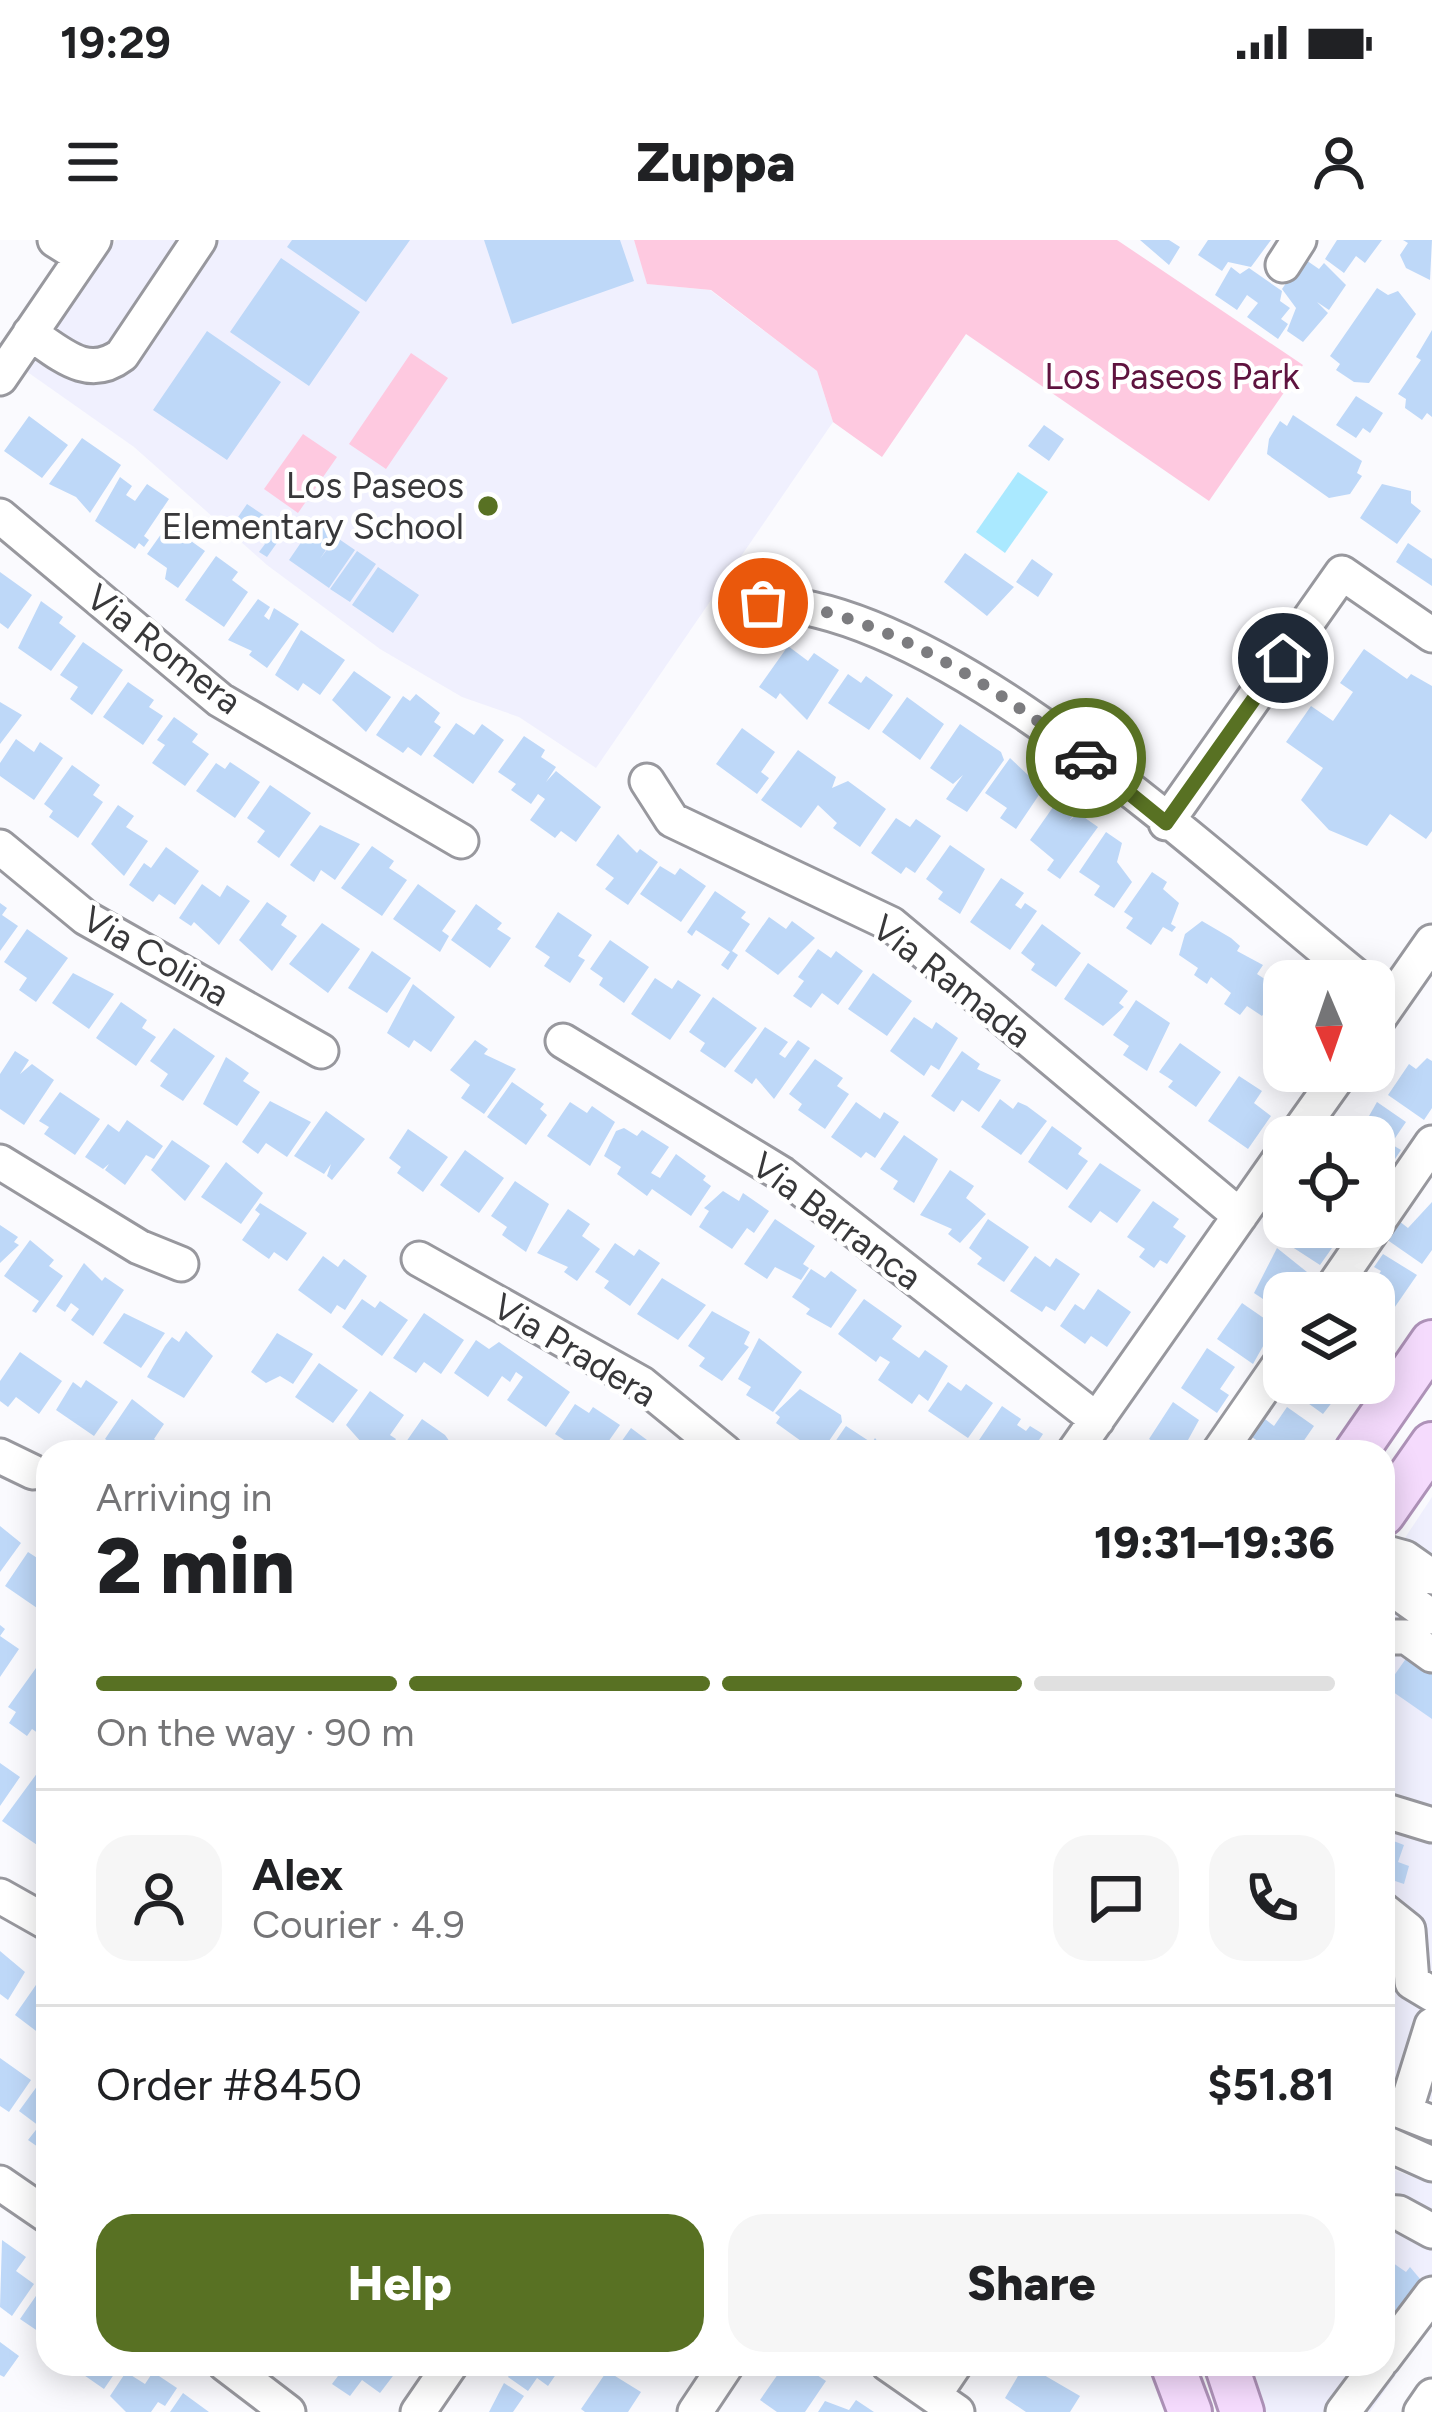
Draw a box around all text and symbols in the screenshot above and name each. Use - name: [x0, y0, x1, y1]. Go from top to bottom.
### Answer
- text: 19:29: [60, 15, 171, 69]
- icon: menu: [60, 129, 126, 195]
- icon: person: [1306, 129, 1372, 195]
- text: Zuppa: [636, 130, 796, 195]
- park label: Los Paseos Park: [1044, 355, 1300, 398]
- place label: Los Paseos Elementary School: [162, 464, 464, 548]
- marker: Los Paseos Elementary School: [475, 493, 501, 519]
- pin: [712, 552, 814, 654]
- icon: bag: [730, 570, 796, 636]
- street label: Via Romera: [78, 575, 250, 723]
- pin: [1232, 607, 1334, 709]
- icon: home: [1250, 625, 1316, 691]
- courier: [1026, 698, 1146, 818]
- icon: car: [1053, 725, 1119, 791]
- street label: Via Colina: [75, 897, 237, 1015]
- street label: Via Ramada: [864, 906, 1040, 1056]
- north arrow: [1263, 960, 1395, 1092]
- map controls: [1263, 960, 1395, 1404]
- button: locate: [1263, 1116, 1395, 1248]
- street label: Via Barranca: [744, 1143, 930, 1299]
- button: layers: [1263, 1272, 1395, 1404]
- street label: Via Pradera: [485, 1284, 665, 1416]
- text: Arriving in: [96, 1474, 272, 1521]
- text: 19:31–19:36: [1094, 1515, 1335, 1569]
- text: 2 min: [96, 1519, 295, 1613]
- text: On the way · 90 m: [96, 1709, 414, 1756]
- button: person: [96, 1835, 222, 1961]
- button: chat: [1053, 1835, 1179, 1961]
- button: phone: [1209, 1835, 1335, 1961]
- text: Alex: [252, 1847, 343, 1901]
- text: Courier · 4.9: [252, 1901, 465, 1948]
- text: Order #8450: [96, 2057, 362, 2111]
- text: $51.81: [1207, 2057, 1335, 2111]
- button: Help: [96, 2214, 704, 2352]
- button: Share: [728, 2214, 1335, 2352]

